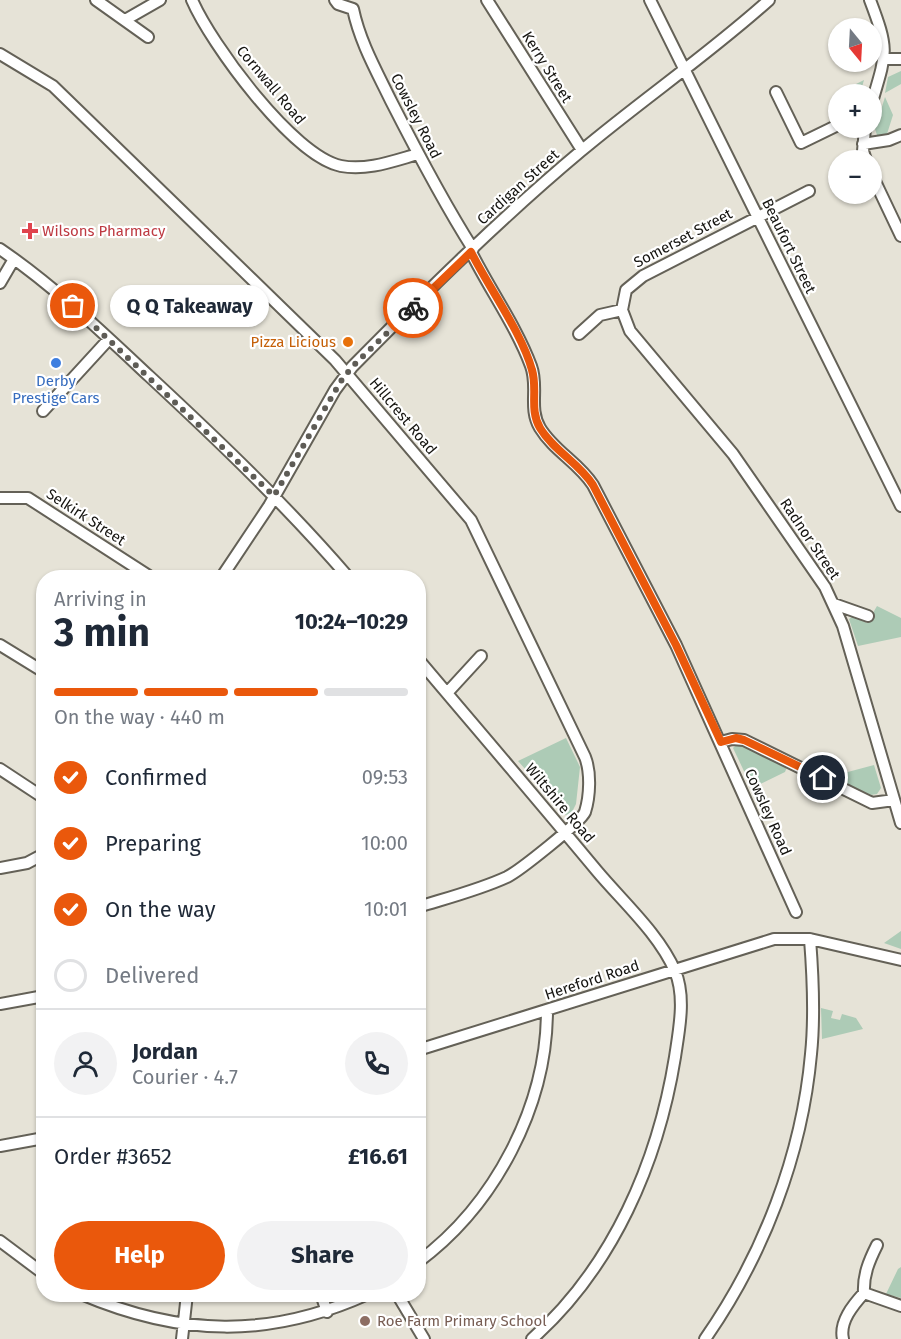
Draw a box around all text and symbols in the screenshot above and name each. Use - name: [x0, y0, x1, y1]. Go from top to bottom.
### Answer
- north arrow: [828, 18, 882, 72]
- map controls: [828, 18, 882, 204]
- street label: Kerry Street: [518, 28, 576, 106]
- street label: Cornwall Road: [233, 42, 309, 128]
- street label: Cowsley Road: [387, 70, 445, 162]
- button: +: [828, 84, 882, 138]
- street label: Cardigan Street: [473, 145, 563, 229]
- button: −: [828, 150, 882, 204]
- street label: Beaufort Street: [758, 196, 820, 297]
- street label: Somerset Street: [631, 204, 736, 271]
- place label: Wilsons Pharmacy: [42, 222, 166, 240]
- marker: Wilsons Pharmacy: [23, 224, 37, 238]
- courier: [383, 278, 443, 338]
- pin: [47, 280, 98, 331]
- callout: Q Q Takeaway: [109, 285, 268, 327]
- icon: bag: [56, 289, 89, 322]
- icon: bike: [397, 292, 430, 325]
- text: Q Q Takeaway: [126, 294, 253, 318]
- place label: Pizza Licious: [250, 333, 336, 351]
- marker: Pizza Licious: [341, 335, 355, 349]
- marker: Derby Prestige Cars: [49, 356, 63, 370]
- place label: Derby Prestige Cars: [12, 372, 100, 407]
- street label: Hillcrest Road: [366, 374, 440, 458]
- street label: Selkirk Street: [43, 485, 129, 550]
- street label: Radnor Street: [776, 495, 844, 584]
- text: Arriving in: [54, 587, 147, 611]
- text: 10:24–10:29: [295, 608, 408, 635]
- text: 3 min: [54, 610, 150, 656]
- text: On the way · 440 m: [54, 705, 225, 729]
- pin: [797, 752, 848, 803]
- street label: Wiltshire Road: [521, 759, 599, 847]
- icon: check: [54, 761, 87, 794]
- icon: home: [806, 761, 839, 794]
- text: Confirmed: [105, 764, 208, 791]
- text: 09:53: [362, 765, 408, 789]
- street label: Cowsley Road: [741, 766, 795, 858]
- icon: check: [54, 827, 87, 860]
- text: Preparing: [105, 830, 201, 857]
- text: 10:00: [361, 831, 408, 855]
- icon: check: [54, 893, 87, 926]
- text: On the way: [105, 896, 216, 923]
- text: 10:01: [364, 897, 408, 921]
- street label: Hereford Road: [542, 956, 642, 1004]
- text: Delivered: [105, 962, 200, 989]
- button: person: [54, 1032, 117, 1095]
- button: phone: [345, 1032, 408, 1095]
- text: Jordan: [132, 1038, 198, 1065]
- text: Courier · 4.7: [132, 1065, 238, 1089]
- text: Order #3652: [54, 1143, 172, 1170]
- text: £16.61: [348, 1143, 408, 1170]
- button: Help: [54, 1221, 225, 1290]
- button: Share: [237, 1221, 408, 1290]
- place label: Roe Farm Primary School: [377, 1312, 547, 1330]
- marker: Roe Farm Primary School: [358, 1314, 372, 1328]

